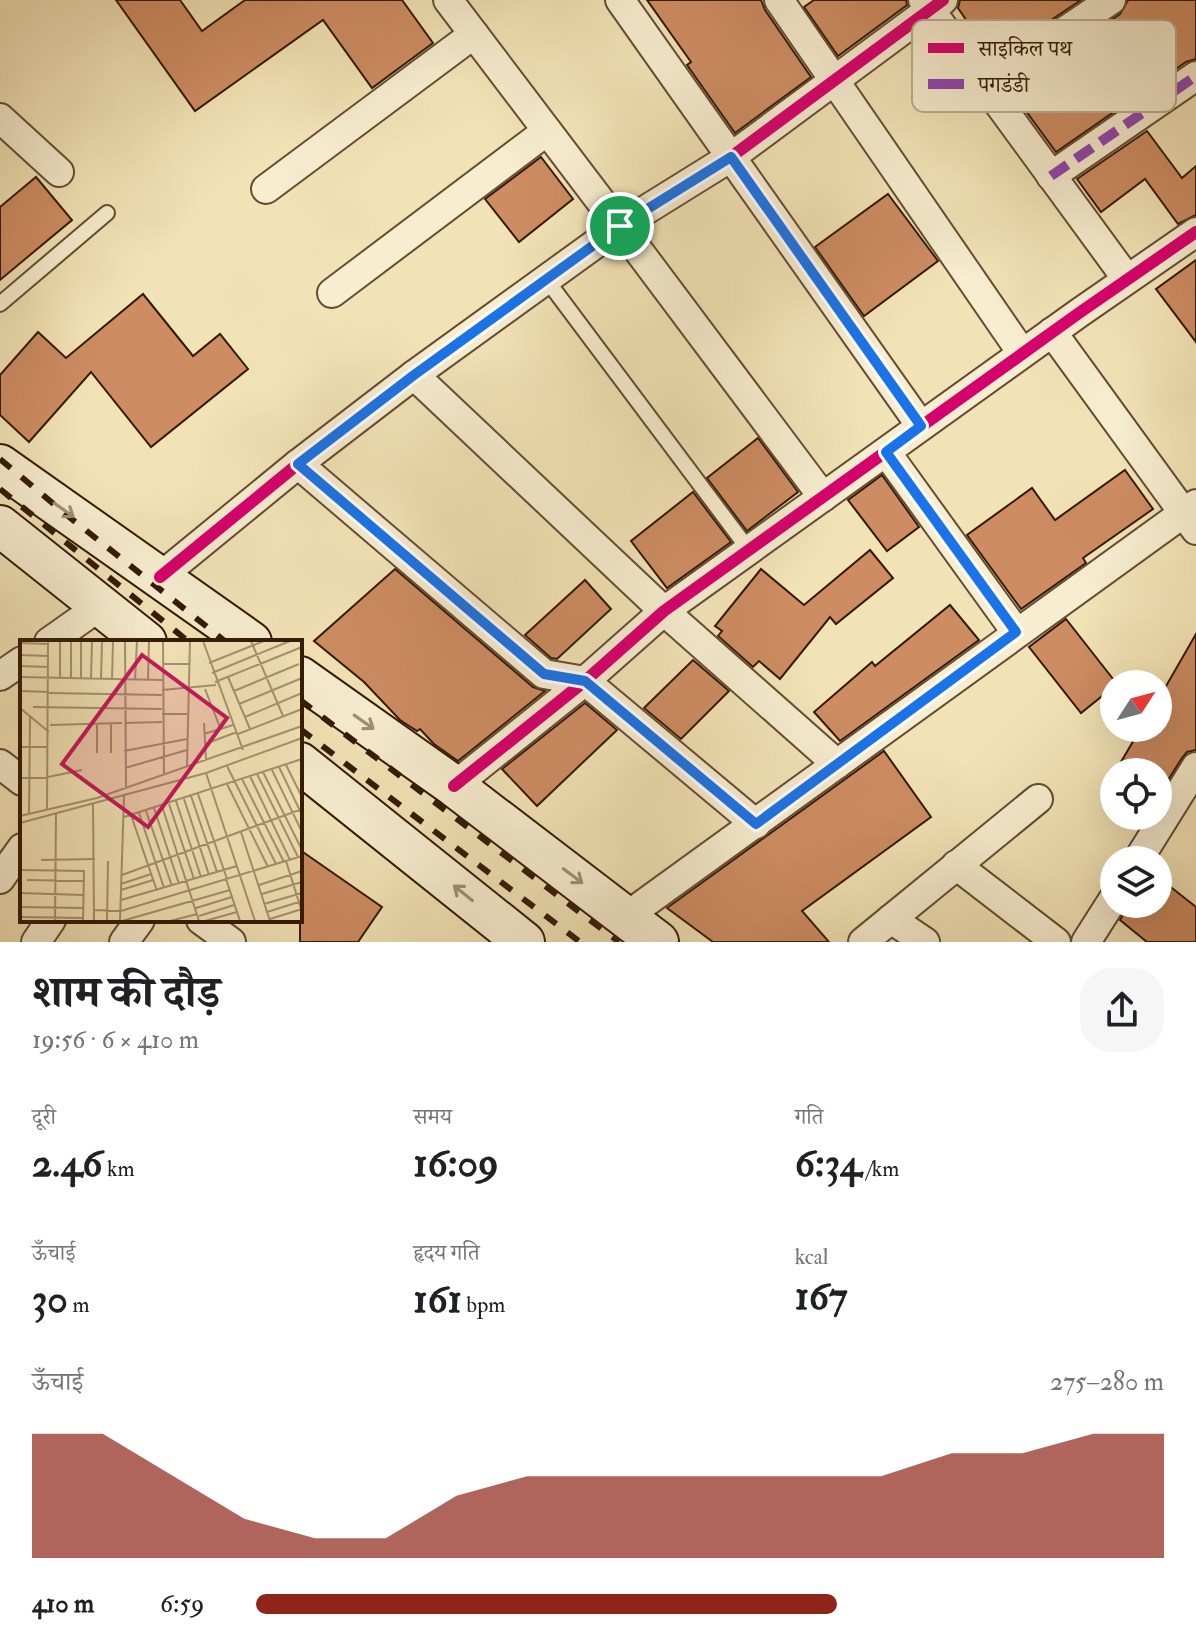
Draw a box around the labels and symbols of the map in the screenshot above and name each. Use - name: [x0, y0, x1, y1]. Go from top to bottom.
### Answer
- legend: [912, 20, 1176, 112]
- text: साइकिल पथ: [977, 35, 1073, 63]
- text: पगडंडी: [977, 71, 1031, 99]
- pin: [586, 192, 654, 260]
- one-way arrow: [52, 502, 74, 518]
- inset map: [20, 640, 302, 922]
- north arrow: [1100, 670, 1172, 742]
- one-way arrow: [352, 714, 374, 730]
- one-way arrow: [562, 867, 583, 884]
- one-way arrow: [453, 884, 474, 902]

